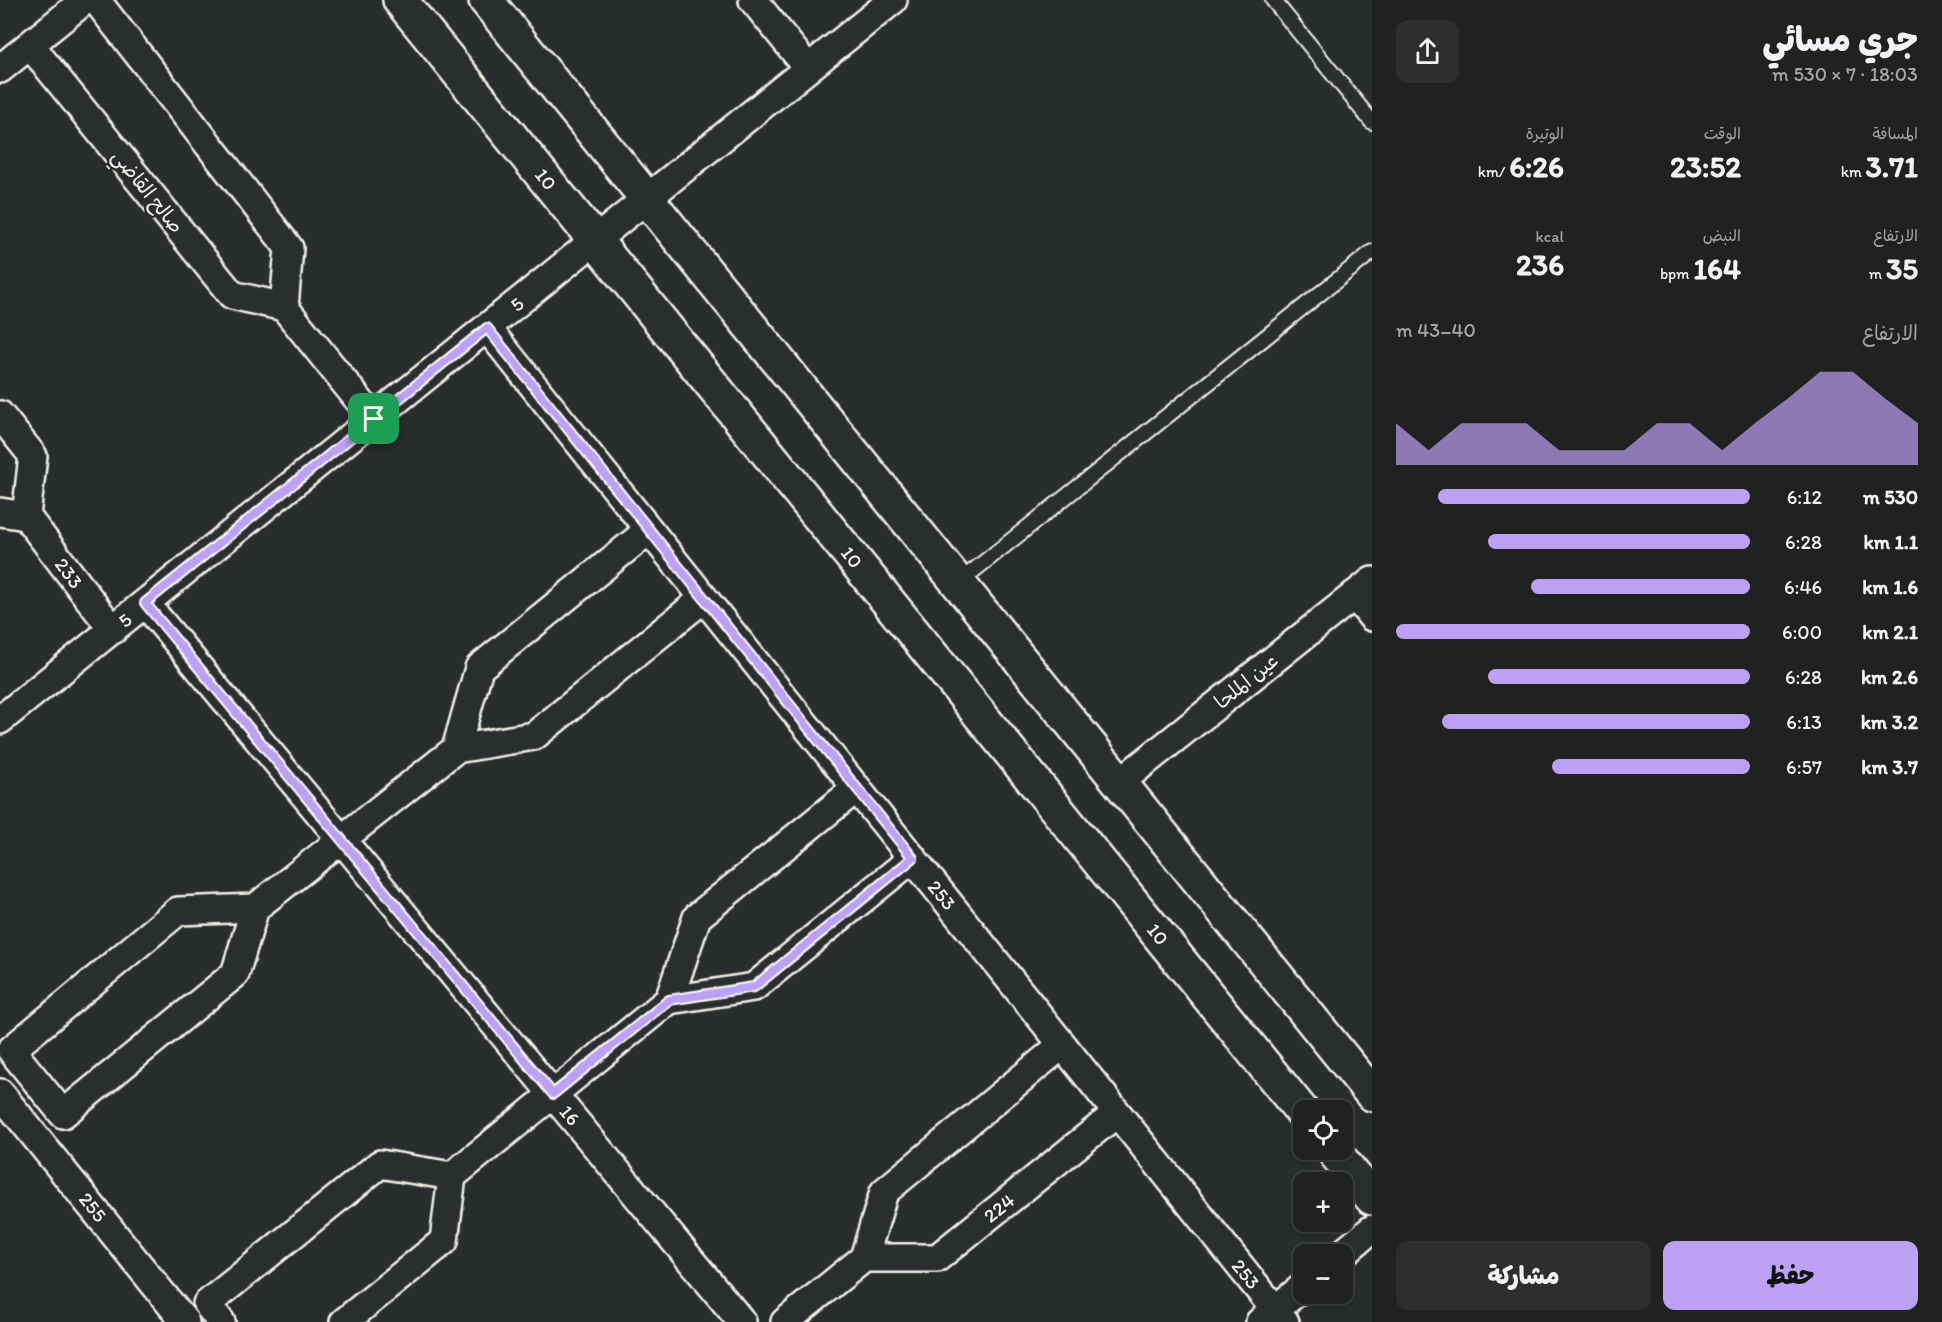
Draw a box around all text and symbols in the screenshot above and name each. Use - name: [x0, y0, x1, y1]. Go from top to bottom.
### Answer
- button: share: [1396, 20, 1459, 83]
- text: جري مسائي: [1763, 20, 1918, 59]
- text: 18:03 · 7 × 530 m: [1772, 62, 1918, 86]
- text: الوتيرة: [1525, 124, 1564, 143]
- text: الوقت: [1704, 124, 1741, 143]
- text: المسافة: [1872, 124, 1918, 143]
- street label: صالح القاضي: [102, 144, 189, 241]
- text: 6:26: [1509, 148, 1564, 185]
- text: 23:52: [1670, 148, 1741, 185]
- text: 3.71: [1865, 148, 1918, 185]
- text: /km: [1478, 162, 1509, 181]
- text: km: [1841, 162, 1865, 181]
- street label: 10: [530, 163, 562, 195]
- text: النبض: [1703, 226, 1741, 245]
- text: الارتفاع: [1873, 226, 1918, 245]
- text: kcal: [1536, 227, 1564, 246]
- text: 236: [1516, 246, 1564, 283]
- text: 164: [1693, 250, 1741, 287]
- text: 35: [1886, 250, 1918, 287]
- text: bpm: [1660, 264, 1693, 283]
- text: m: [1869, 264, 1886, 283]
- street label: 5: [505, 291, 529, 317]
- text: 40–43 m: [1396, 318, 1476, 342]
- text: الارتفاع: [1862, 321, 1918, 345]
- pin: [348, 393, 399, 444]
- icon: arrive: [357, 402, 390, 435]
- text: 6:12: [1787, 485, 1822, 509]
- text: 530 m: [1863, 485, 1918, 509]
- text: 6:28: [1785, 530, 1822, 554]
- text: 1.1 km: [1864, 530, 1918, 554]
- street label: 10: [836, 541, 868, 573]
- street label: 233: [50, 553, 88, 593]
- text: 6:46: [1784, 575, 1822, 599]
- text: 1.6 km: [1862, 575, 1918, 599]
- street label: 5: [113, 607, 137, 633]
- text: 6:00: [1782, 620, 1822, 644]
- text: 2.1 km: [1862, 620, 1918, 644]
- street label: عين الملحا: [1209, 648, 1283, 714]
- text: 6:28: [1785, 665, 1822, 689]
- text: 2.6 km: [1861, 665, 1918, 689]
- text: 6:13: [1786, 710, 1822, 734]
- text: 3.2 km: [1861, 710, 1918, 734]
- text: 6:57: [1786, 755, 1822, 779]
- text: 3.7 km: [1861, 755, 1918, 779]
- street label: 253: [923, 875, 961, 915]
- street label: 10: [1142, 918, 1174, 950]
- street label: 16: [554, 1100, 586, 1130]
- map controls: [1293, 1100, 1353, 1304]
- button: locate: [1293, 1100, 1353, 1160]
- button: +: [1293, 1172, 1353, 1232]
- street label: 255: [74, 1187, 112, 1227]
- street label: 224: [979, 1188, 1019, 1228]
- button: مشاركة: [1396, 1241, 1651, 1310]
- button: حفظ: [1663, 1241, 1918, 1310]
- button: −: [1293, 1244, 1353, 1304]
- street label: 253: [1227, 1254, 1265, 1294]

